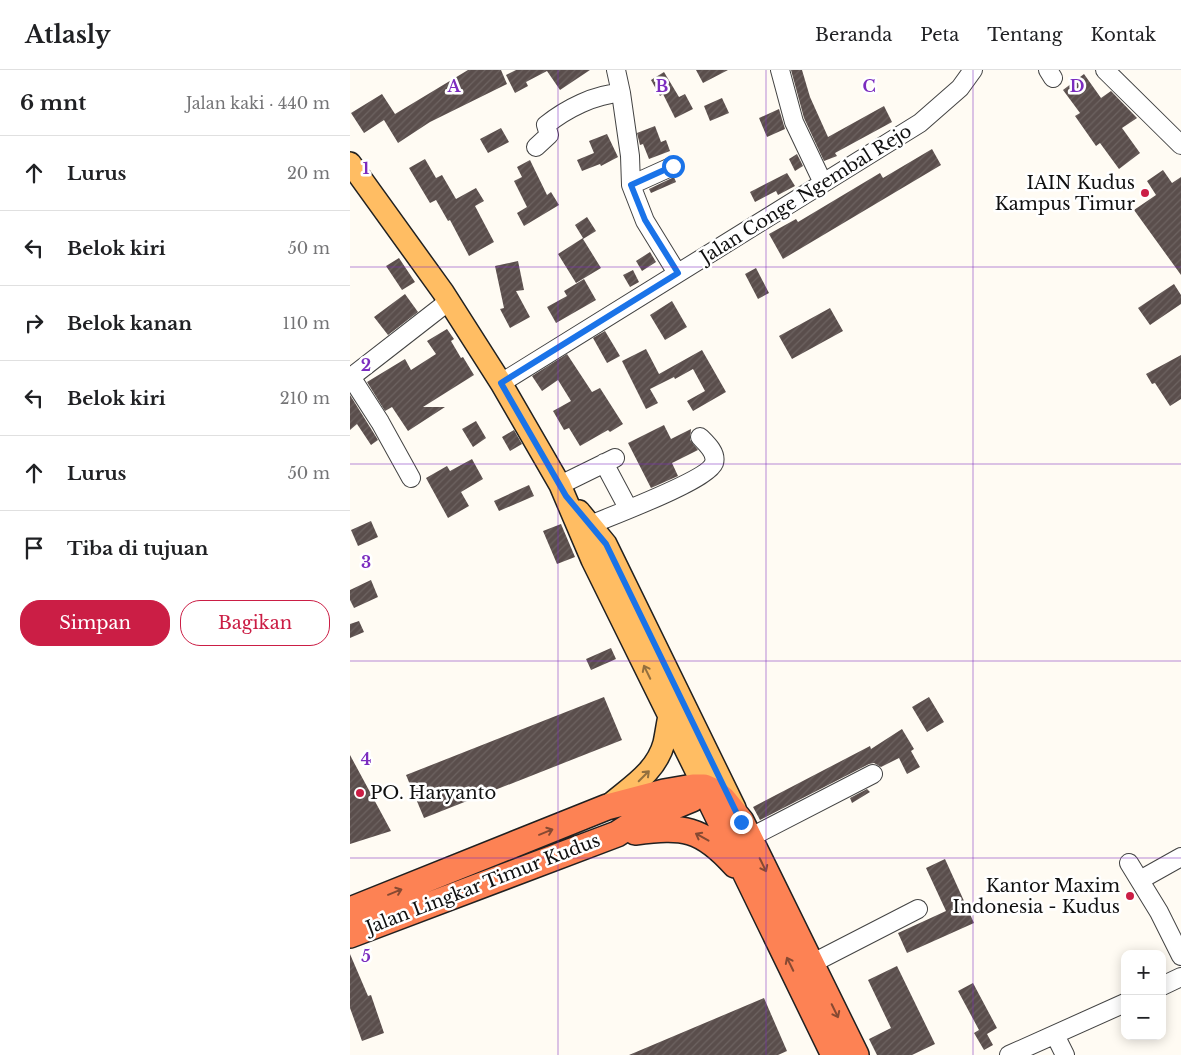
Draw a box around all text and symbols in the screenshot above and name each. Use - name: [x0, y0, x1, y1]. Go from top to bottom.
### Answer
- text: Atlasly: [25, 20, 111, 49]
- text: Beranda: [815, 24, 892, 46]
- text: Peta: [920, 24, 959, 46]
- text: Tentang: [987, 24, 1062, 46]
- text: Kontak: [1090, 24, 1156, 46]
- text: A: [447, 76, 462, 96]
- text: B: [656, 76, 669, 96]
- text: C: [862, 76, 876, 96]
- text: D: [1070, 76, 1084, 96]
- text: 6 mnt: [20, 90, 86, 116]
- text: Jalan kaki · 440 m: [186, 93, 330, 113]
- street label: Jalan Conge Ngembal Rejo: [695, 120, 916, 269]
- route start: [662, 155, 685, 178]
- text: 1: [363, 158, 370, 178]
- icon: ahead: [20, 159, 48, 187]
- text: Lurus: [67, 162, 126, 185]
- text: 20 m: [287, 163, 330, 183]
- place label: IAIN Kudus Kampus Timur: [995, 172, 1135, 215]
- marker: IAIN Kudus Kampus Timur: [1139, 187, 1151, 199]
- icon: left: [20, 234, 48, 262]
- text: Belok kiri: [67, 237, 166, 260]
- text: 50 m: [288, 238, 330, 258]
- icon: right: [20, 309, 48, 337]
- text: Belok kanan: [67, 312, 192, 335]
- text: 110 m: [283, 313, 330, 333]
- text: 2: [361, 355, 371, 375]
- icon: left: [20, 384, 48, 412]
- text: Belok kiri: [67, 387, 166, 410]
- text: 210 m: [280, 388, 330, 408]
- icon: ahead: [20, 459, 48, 487]
- text: Lurus: [67, 462, 126, 485]
- text: 50 m: [288, 463, 330, 483]
- icon: arrive: [20, 534, 48, 562]
- text: Tiba di tujuan: [67, 537, 208, 560]
- text: 3: [361, 552, 371, 572]
- button: Simpan: [20, 600, 170, 646]
- button: Bagikan: [180, 600, 330, 646]
- one-way arrow: [642, 665, 651, 680]
- text: 4: [361, 749, 371, 769]
- one-way arrow: [638, 770, 650, 782]
- place label: PO. Haryanto: [370, 782, 496, 804]
- marker: PO. Haryanto: [354, 787, 366, 799]
- route end: [730, 811, 753, 834]
- one-way arrow: [538, 826, 553, 836]
- street label: Jalan Lingkar Timur Kudus: [361, 829, 603, 940]
- one-way arrow: [695, 831, 709, 841]
- one-way arrow: [759, 857, 768, 872]
- place label: Kantor Maxim Indonesia - Kudus: [952, 875, 1120, 918]
- one-way arrow: [387, 887, 402, 896]
- marker: Kantor Maxim Indonesia - Kudus: [1124, 890, 1136, 902]
- text: 5: [361, 946, 371, 966]
- map controls: [1121, 950, 1166, 1040]
- button: +: [1121, 950, 1166, 995]
- one-way arrow: [784, 957, 794, 972]
- button: −: [1121, 995, 1166, 1040]
- one-way arrow: [831, 1003, 840, 1018]

